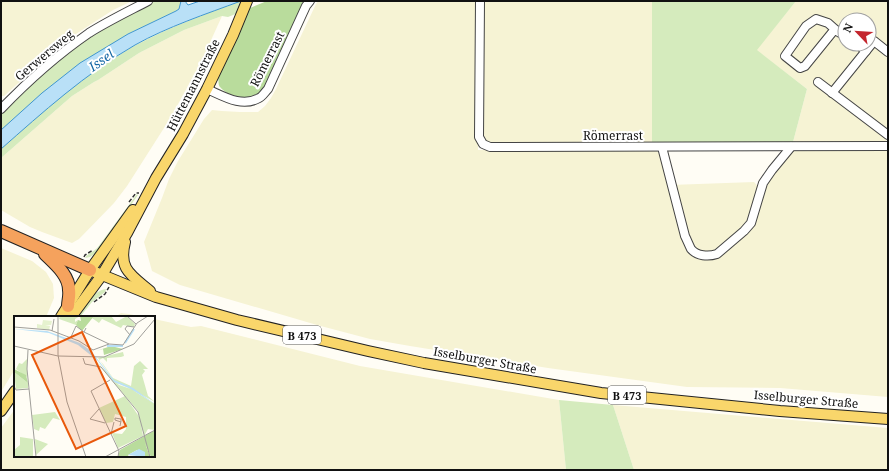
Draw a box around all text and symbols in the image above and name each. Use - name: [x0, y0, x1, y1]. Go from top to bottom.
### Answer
- north arrow: [837, 12, 877, 52]
- text: N: [839, 20, 856, 35]
- street label: Gerwersweg: [11, 25, 77, 85]
- street label: Römerrast: [246, 28, 288, 90]
- street label: Hüttemannstraße: [162, 36, 224, 134]
- water label: Issel: [84, 45, 117, 76]
- street label: Römerrast: [583, 127, 643, 144]
- inset map: [14, 316, 155, 457]
- road number: B 473: [283, 326, 321, 344]
- street label: Isselburger Straße: [432, 343, 538, 377]
- road number: B 473: [608, 386, 646, 404]
- street label: Isselburger Straße: [753, 386, 859, 412]

